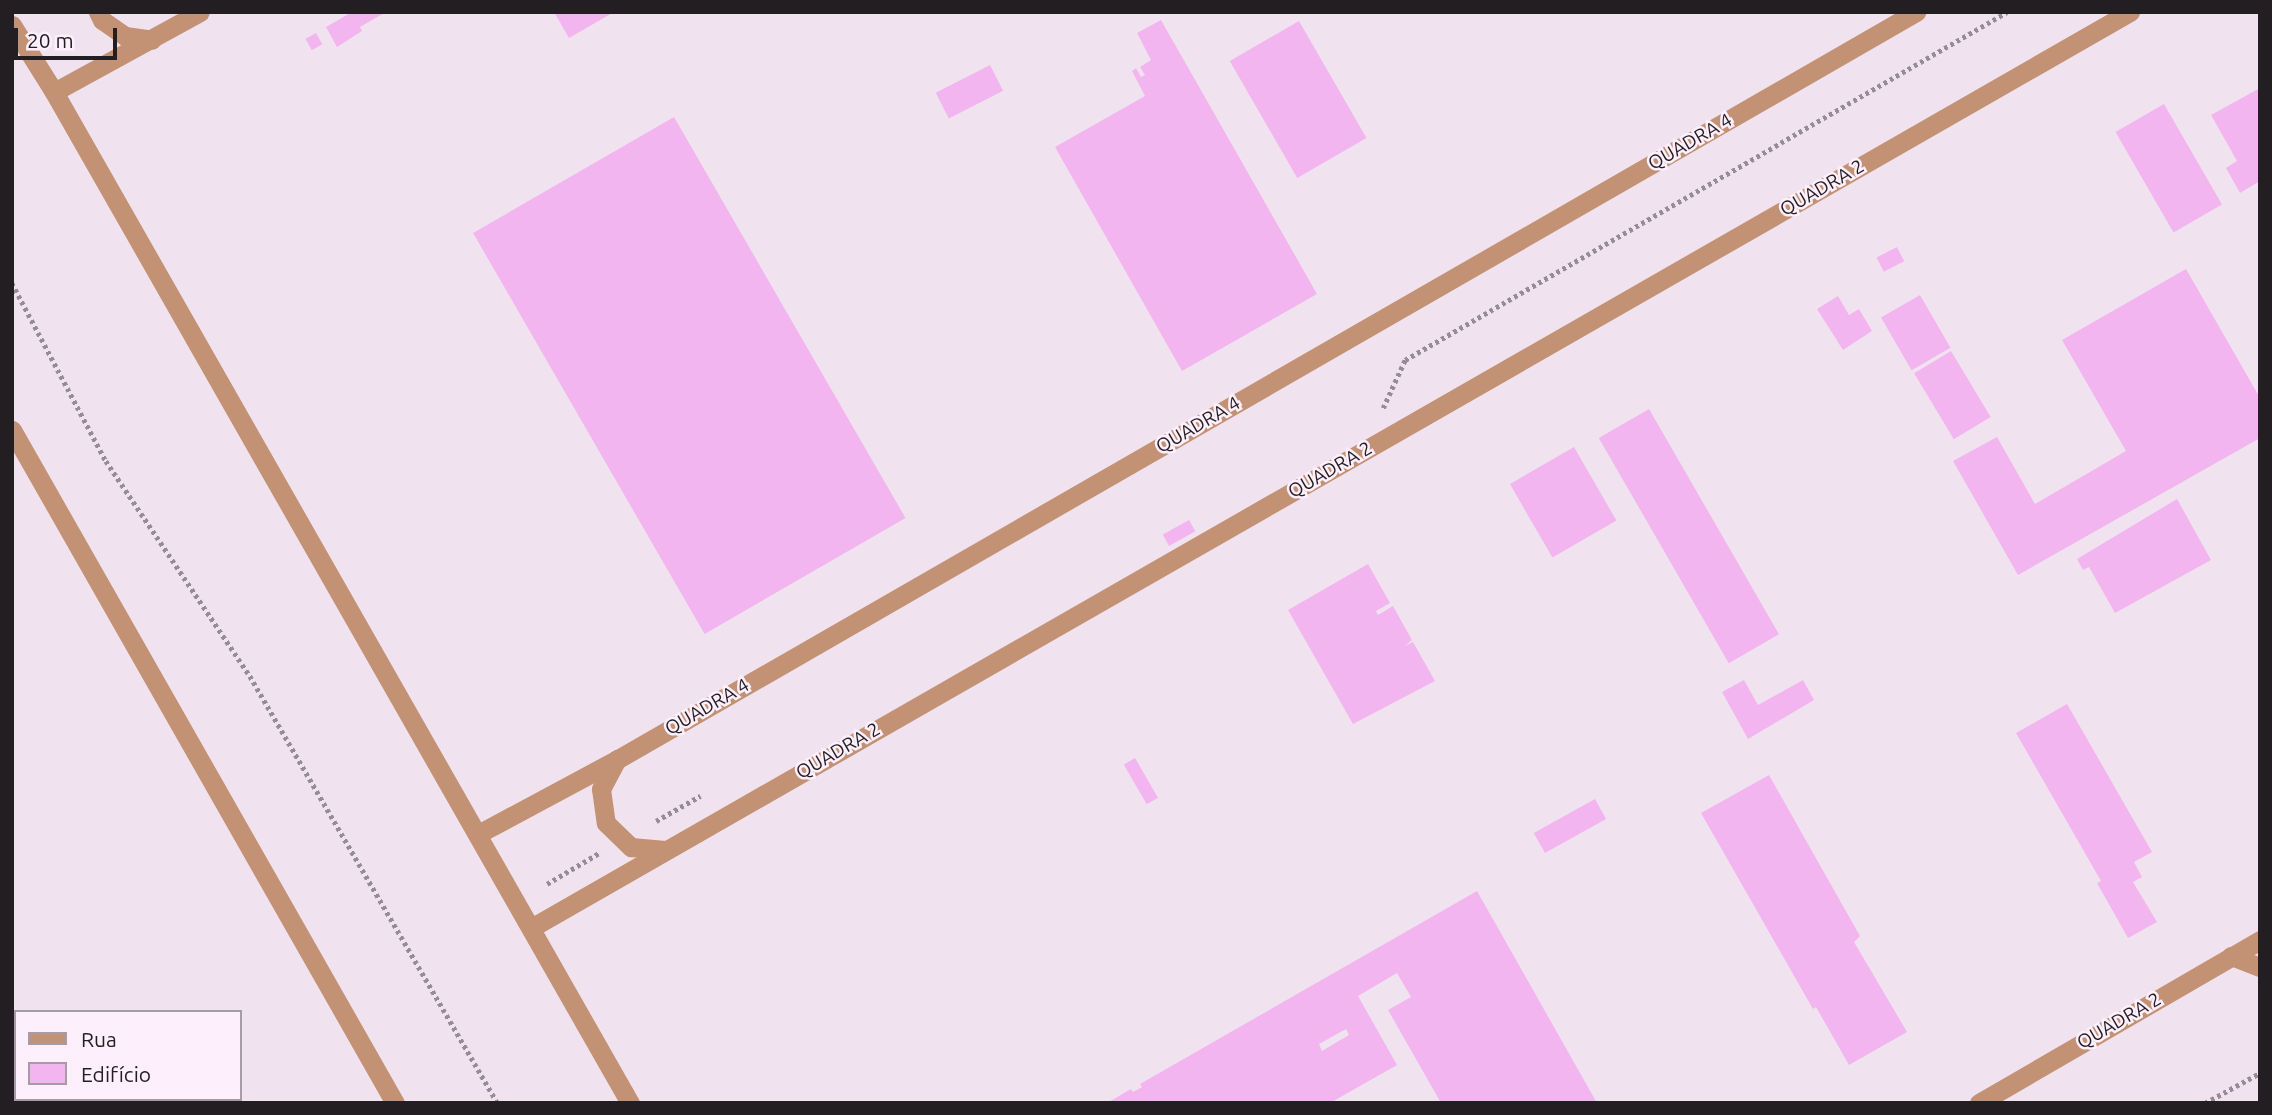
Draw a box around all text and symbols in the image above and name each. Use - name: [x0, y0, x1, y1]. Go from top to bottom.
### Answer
- scale bar: [18, 14, 121, 58]
- text: 20 m: [27, 28, 74, 52]
- street label: QUADRA 4: [1644, 109, 1736, 175]
- street label: QUADRA 2: [1776, 155, 1868, 221]
- street label: QUADRA 4: [1152, 392, 1244, 458]
- street label: QUADRA 2: [1284, 437, 1376, 503]
- street label: QUADRA 4: [661, 674, 753, 740]
- street label: QUADRA 2: [792, 718, 884, 784]
- street label: QUADRA 2: [2073, 988, 2165, 1054]
- legend: [14, 1010, 242, 1101]
- text: Rua: [81, 1027, 117, 1051]
- text: Edifício: [81, 1062, 151, 1086]

